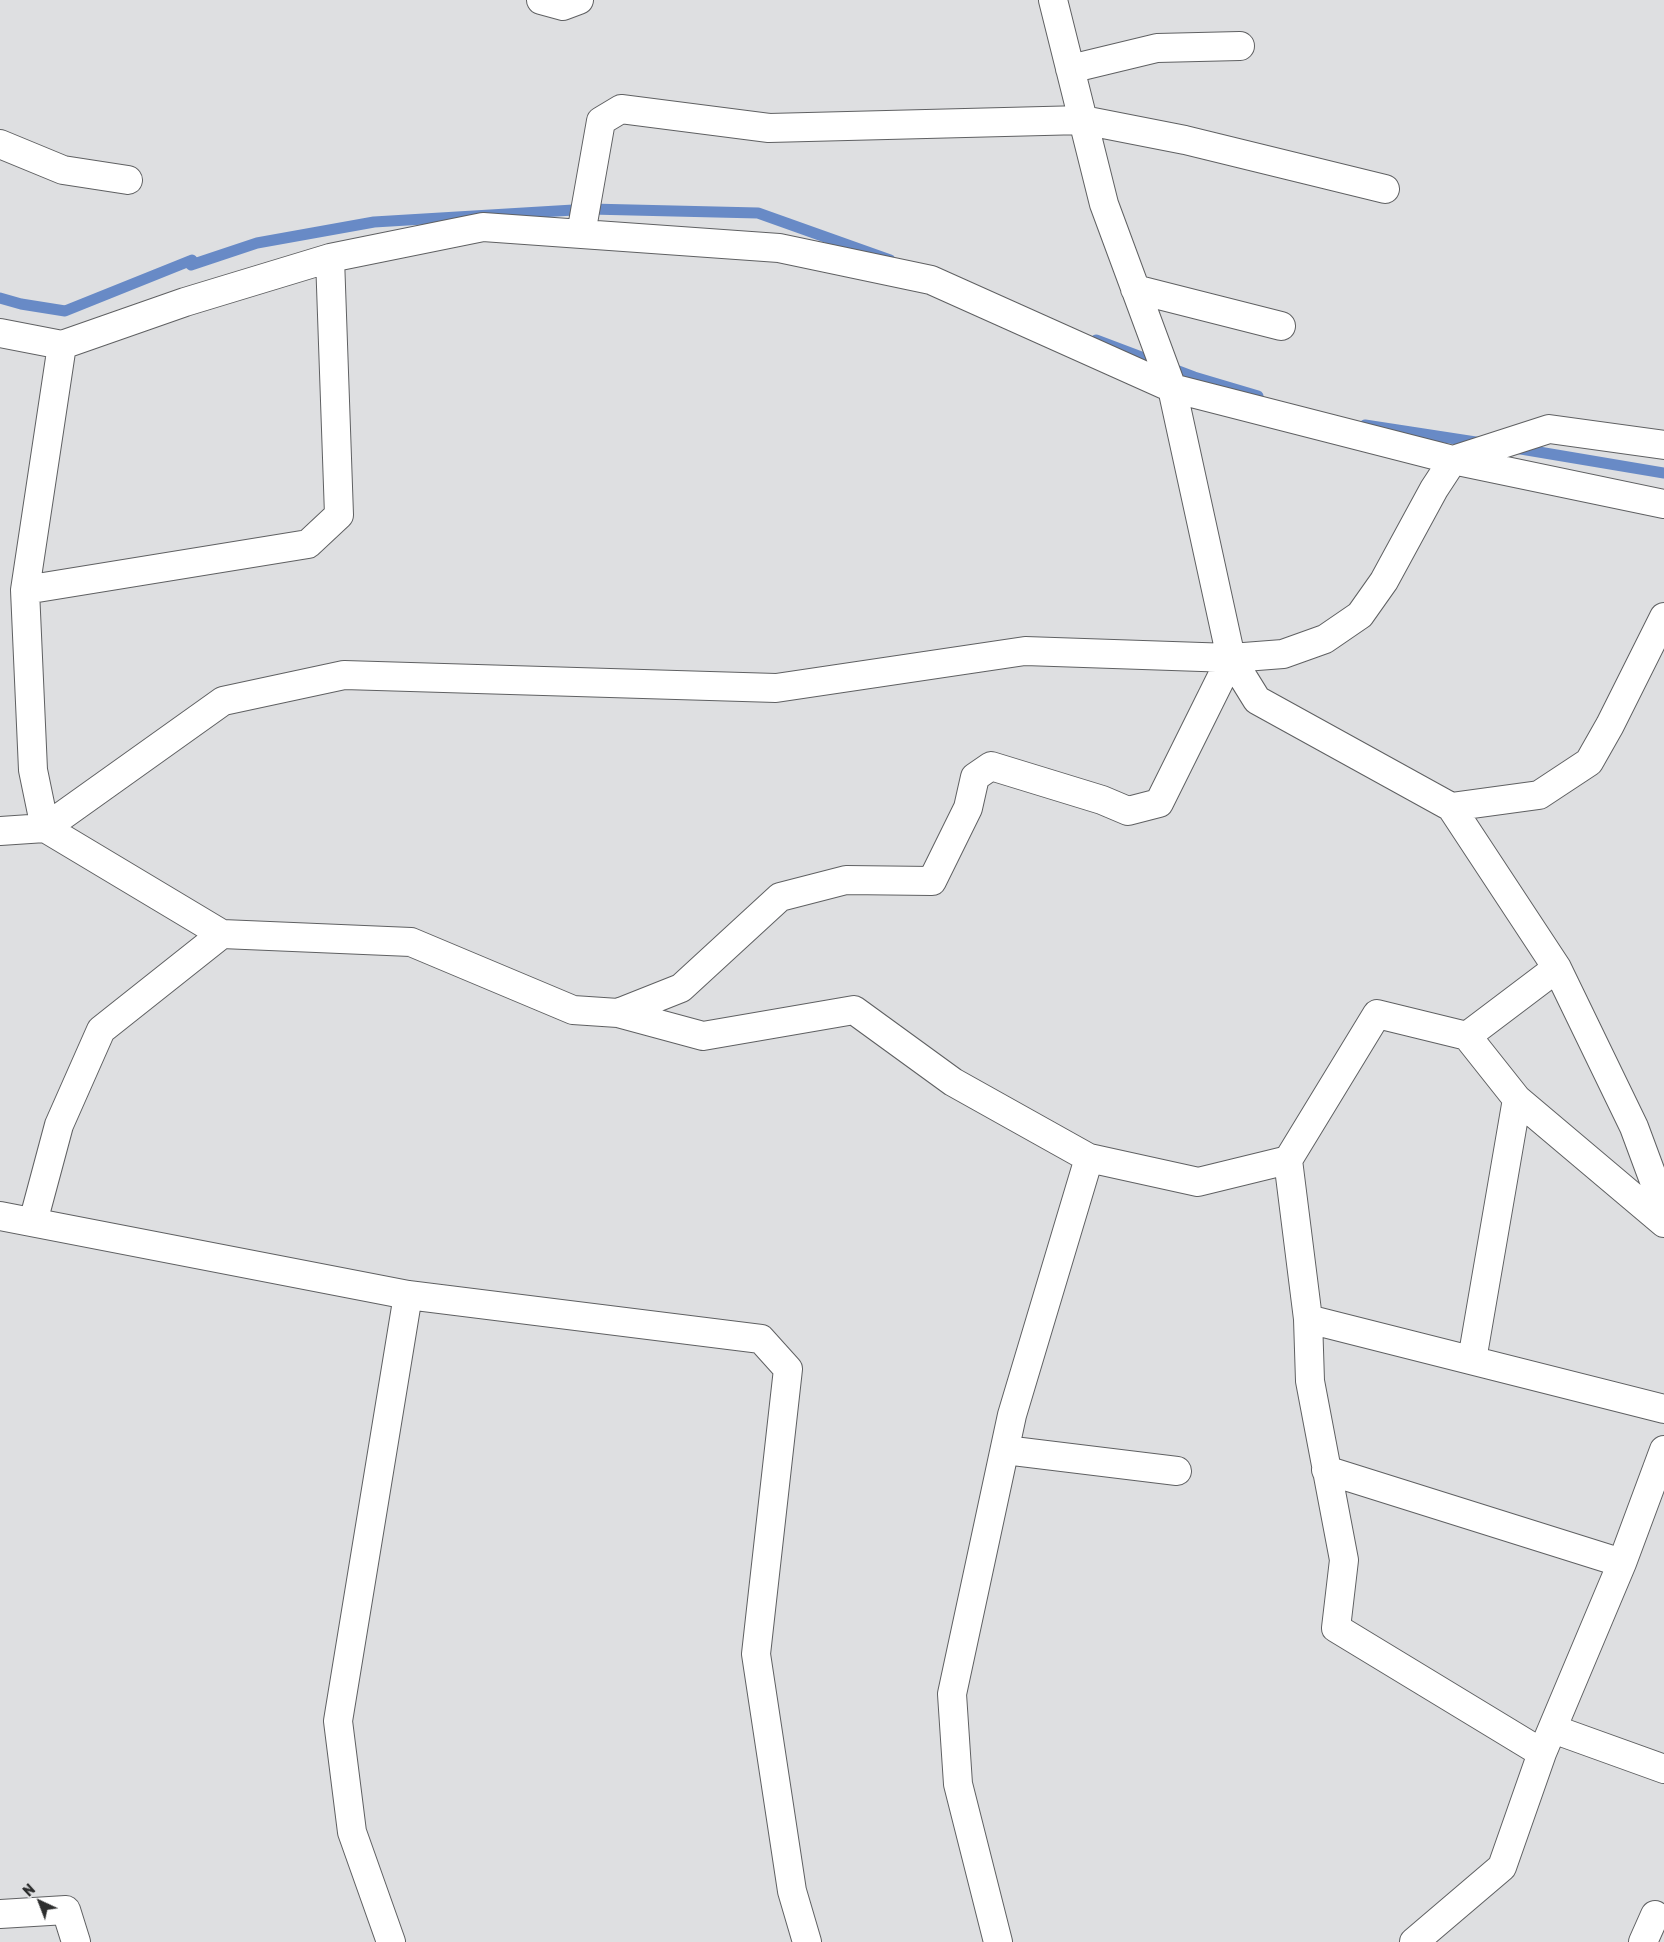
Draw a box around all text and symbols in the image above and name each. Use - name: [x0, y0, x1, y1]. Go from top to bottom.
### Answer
- north arrow: [15, 1877, 65, 1927]
- text: N: [20, 1881, 39, 1900]

